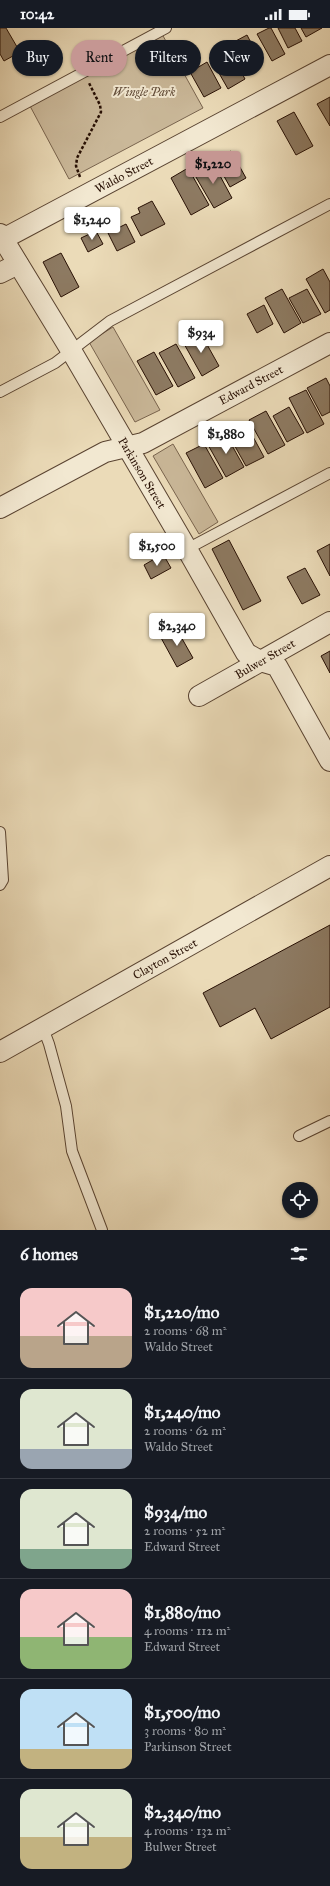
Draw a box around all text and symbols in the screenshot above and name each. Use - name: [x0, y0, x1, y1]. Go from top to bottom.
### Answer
- text: 10:42: [20, 5, 54, 23]
- chip: Buy: [12, 40, 63, 76]
- chip: Rent: [71, 40, 127, 76]
- chip: Filters: [135, 40, 201, 76]
- chip: New: [209, 40, 264, 76]
- park label: Wingle Park: [113, 85, 176, 99]
- pin: $1,220: [180, 151, 246, 185]
- street label: Waldo Street: [93, 154, 156, 196]
- text: $1,220: [195, 156, 231, 172]
- pin: $1,240: [59, 207, 125, 241]
- text: $1,240: [73, 212, 111, 228]
- pin: $934: [177, 320, 225, 354]
- text: $934: [187, 325, 215, 341]
- street label: Edward Street: [217, 362, 286, 408]
- pin: $1,880: [193, 421, 259, 455]
- text: $1,880: [207, 426, 245, 442]
- street label: Parkinson Street: [115, 435, 169, 512]
- pin: $1,500: [124, 533, 190, 567]
- text: $1,500: [138, 538, 176, 554]
- pin: $2,340: [144, 613, 210, 647]
- text: $2,340: [158, 618, 196, 634]
- street label: Bulwer Street: [232, 636, 298, 682]
- street label: Clayton Street: [130, 935, 200, 982]
- map controls: [282, 1182, 318, 1218]
- button: locate: [282, 1182, 318, 1218]
- icon: filters: [288, 1243, 310, 1265]
- text: 6 homes: [20, 1244, 78, 1265]
- text: $1,220/mo: [144, 1302, 219, 1323]
- icon: home: [52, 1304, 100, 1352]
- text: 2 rooms · 68 m²: [144, 1323, 226, 1339]
- text: Waldo Street: [144, 1339, 213, 1355]
- text: $1,240/mo: [144, 1402, 221, 1423]
- icon: home: [52, 1405, 100, 1453]
- text: 2 rooms · 62 m²: [144, 1423, 226, 1439]
- text: Waldo Street: [144, 1439, 213, 1455]
- text: $934/mo: [144, 1502, 207, 1523]
- icon: home: [52, 1505, 100, 1553]
- text: 2 rooms · 52 m²: [144, 1523, 225, 1539]
- text: Edward Street: [144, 1539, 220, 1555]
- text: $1,880/mo: [144, 1602, 221, 1623]
- icon: home: [52, 1605, 100, 1653]
- text: 4 rooms · 112 m²: [144, 1623, 230, 1639]
- text: Edward Street: [144, 1639, 220, 1655]
- text: $1,500/mo: [144, 1702, 220, 1723]
- icon: home: [52, 1705, 100, 1753]
- text: 3 rooms · 80 m²: [144, 1723, 226, 1739]
- text: Parkinson Street: [144, 1739, 232, 1755]
- text: $2,340/mo: [144, 1802, 221, 1823]
- icon: home: [52, 1805, 100, 1853]
- text: 4 rooms · 132 m²: [144, 1823, 230, 1839]
- text: Bulwer Street: [144, 1839, 217, 1855]

